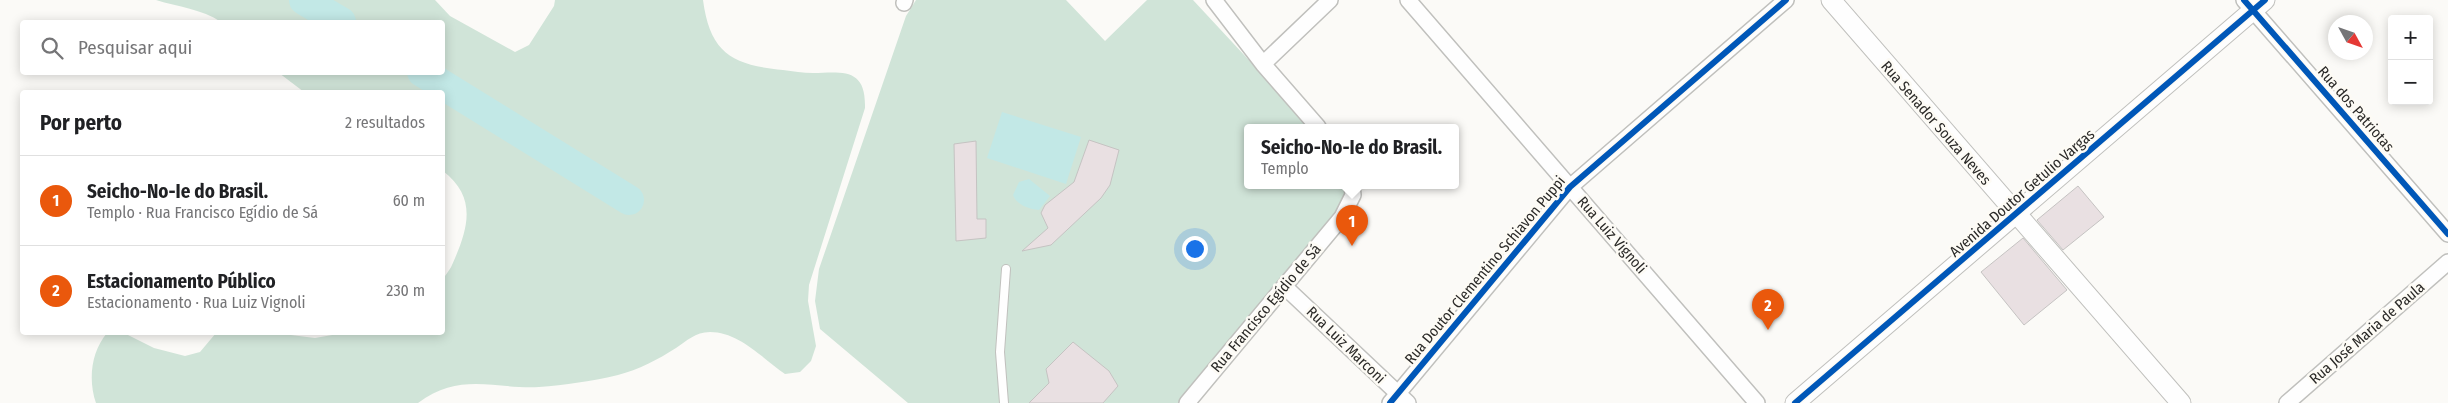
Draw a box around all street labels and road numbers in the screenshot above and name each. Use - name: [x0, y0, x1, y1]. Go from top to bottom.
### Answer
- street label: Rua Senador Souza Neves: [1877, 57, 1995, 189]
- street label: Rua dos Patriotas: [2314, 63, 2398, 155]
- street label: Avenida Doutor Getulio Vargas: [1946, 125, 2098, 261]
- street label: Rua Doutor Clementino Schiavon Puppi: [1401, 172, 1569, 368]
- street label: Rua Luiz Vignoli: [1574, 193, 1650, 277]
- street label: Rua Francisco Egídio de Sá: [1207, 240, 1325, 376]
- street label: Rua José Maria de Paula: [2306, 278, 2428, 388]
- street label: Rua Luiz Marconi: [1303, 303, 1389, 387]

